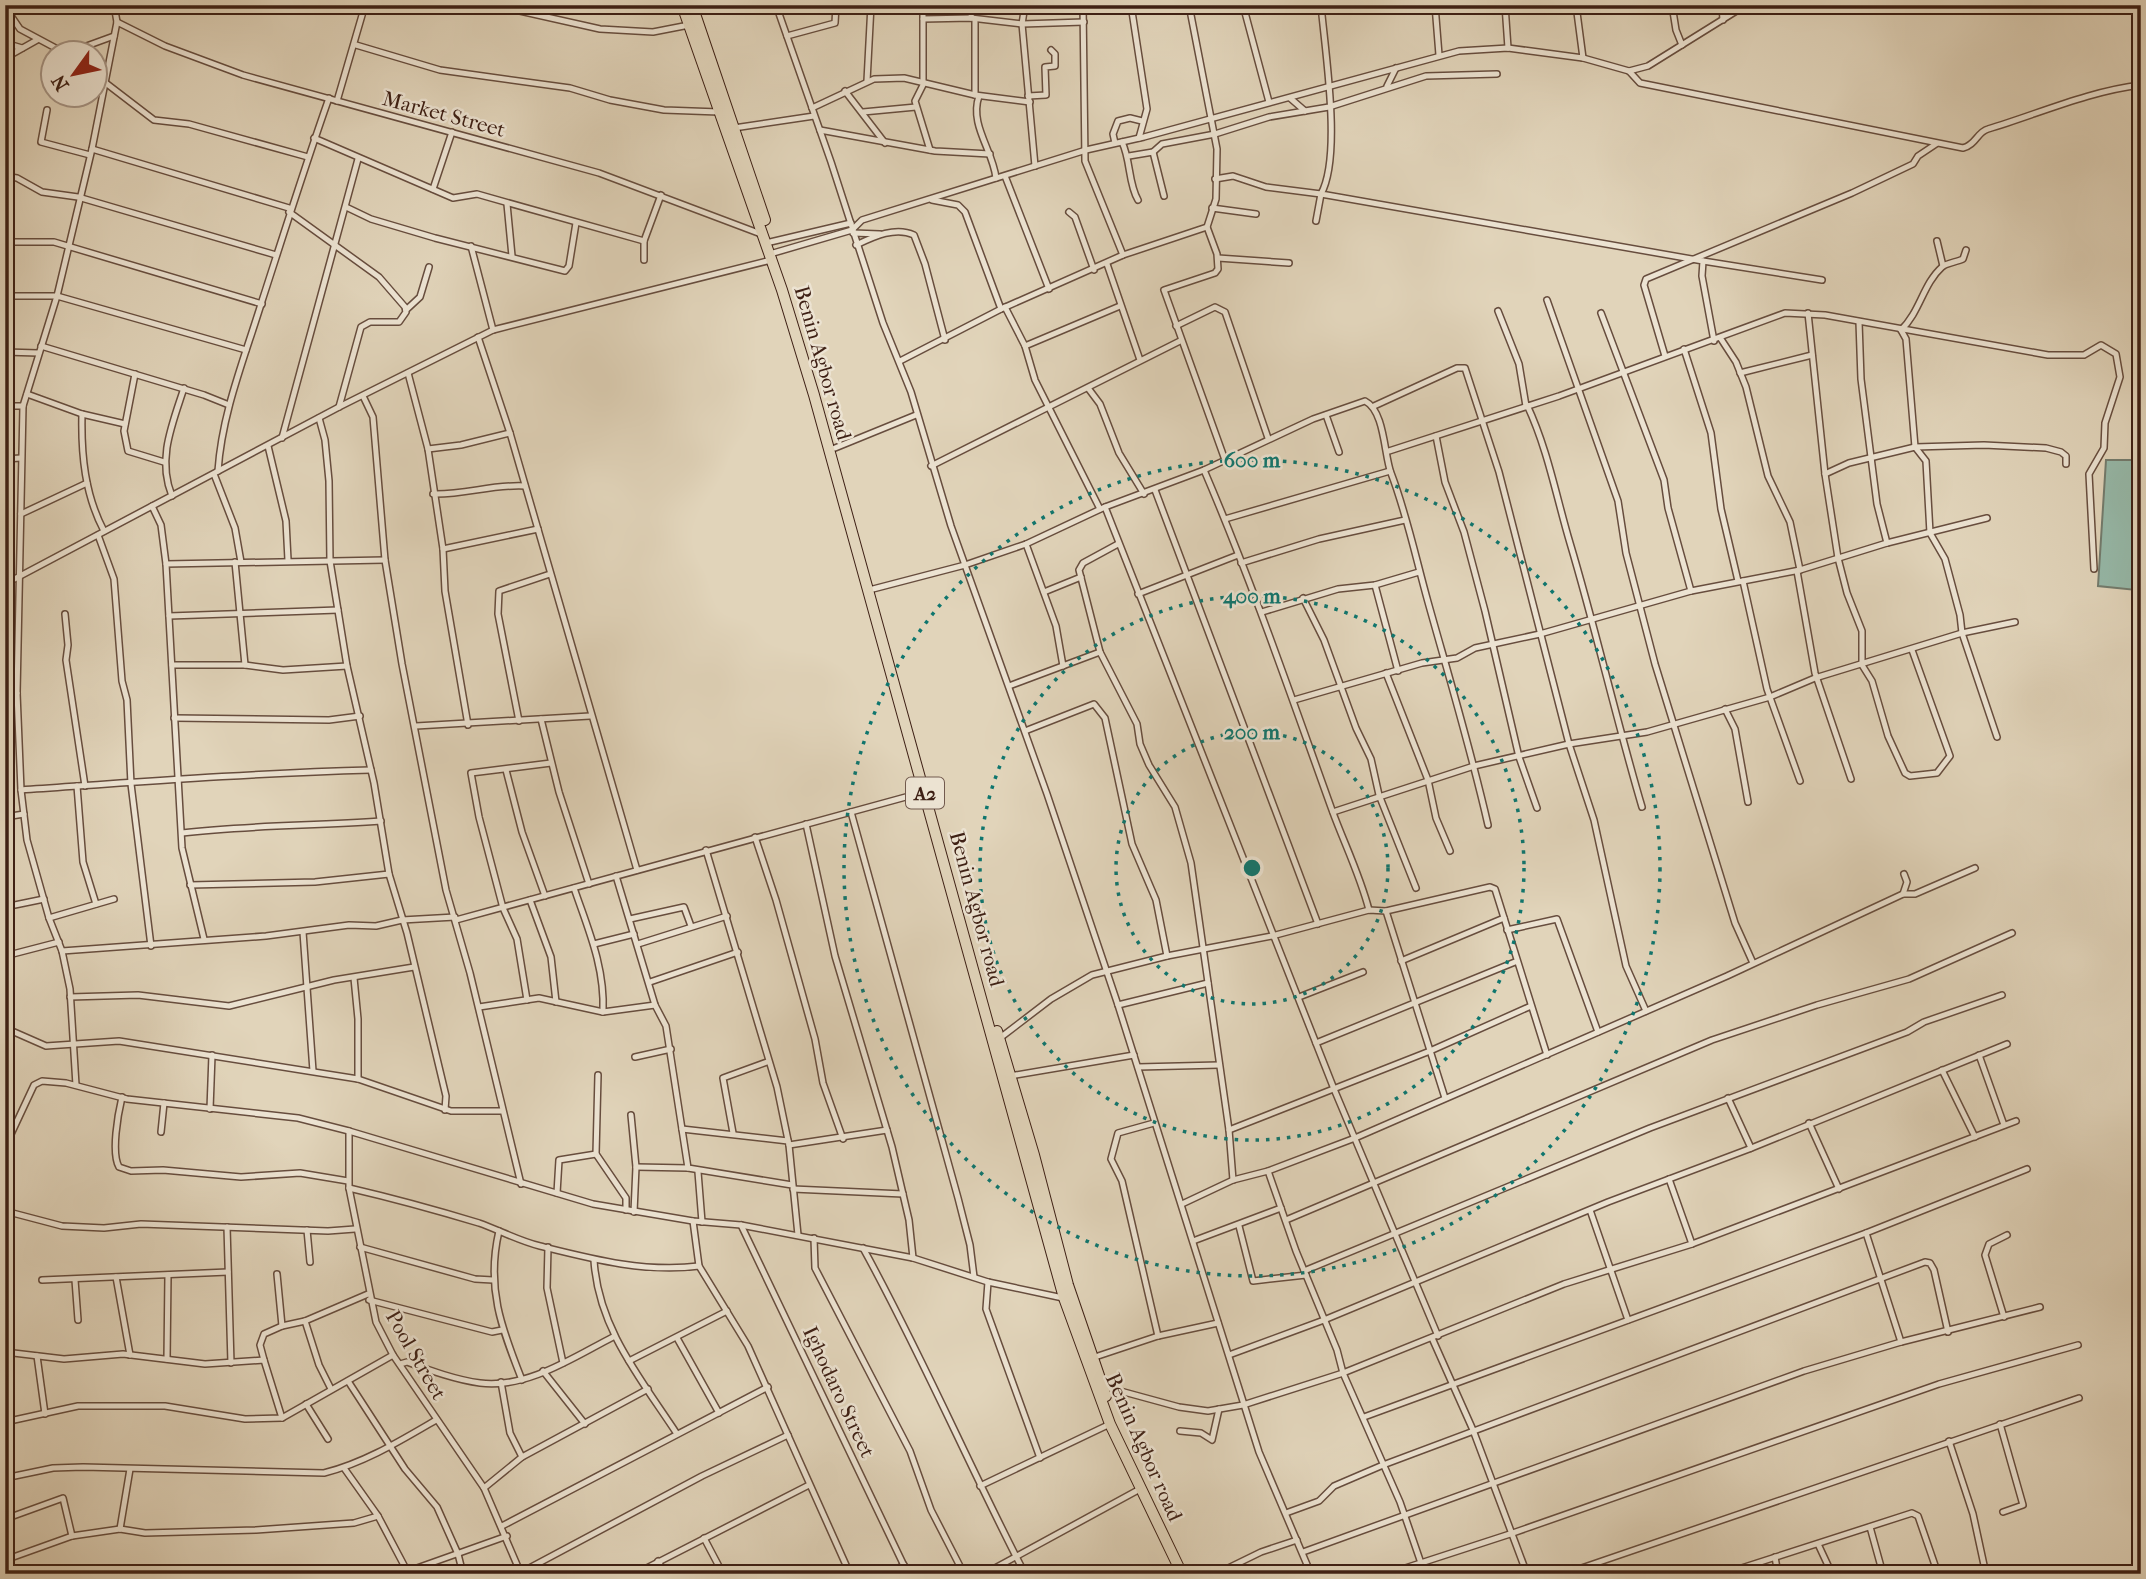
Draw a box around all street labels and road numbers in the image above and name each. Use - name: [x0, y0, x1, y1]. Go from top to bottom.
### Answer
- street label: Market Street: [380, 86, 508, 142]
- street label: Benin Agbor road: [789, 283, 857, 444]
- road number: A2: [906, 778, 944, 808]
- street label: Benin Agbor road: [945, 829, 1009, 990]
- street label: Pool Street: [381, 1306, 451, 1404]
- street label: Ighodaro Street: [798, 1323, 880, 1462]
- street label: Benin Agbor road: [1101, 1369, 1188, 1525]

